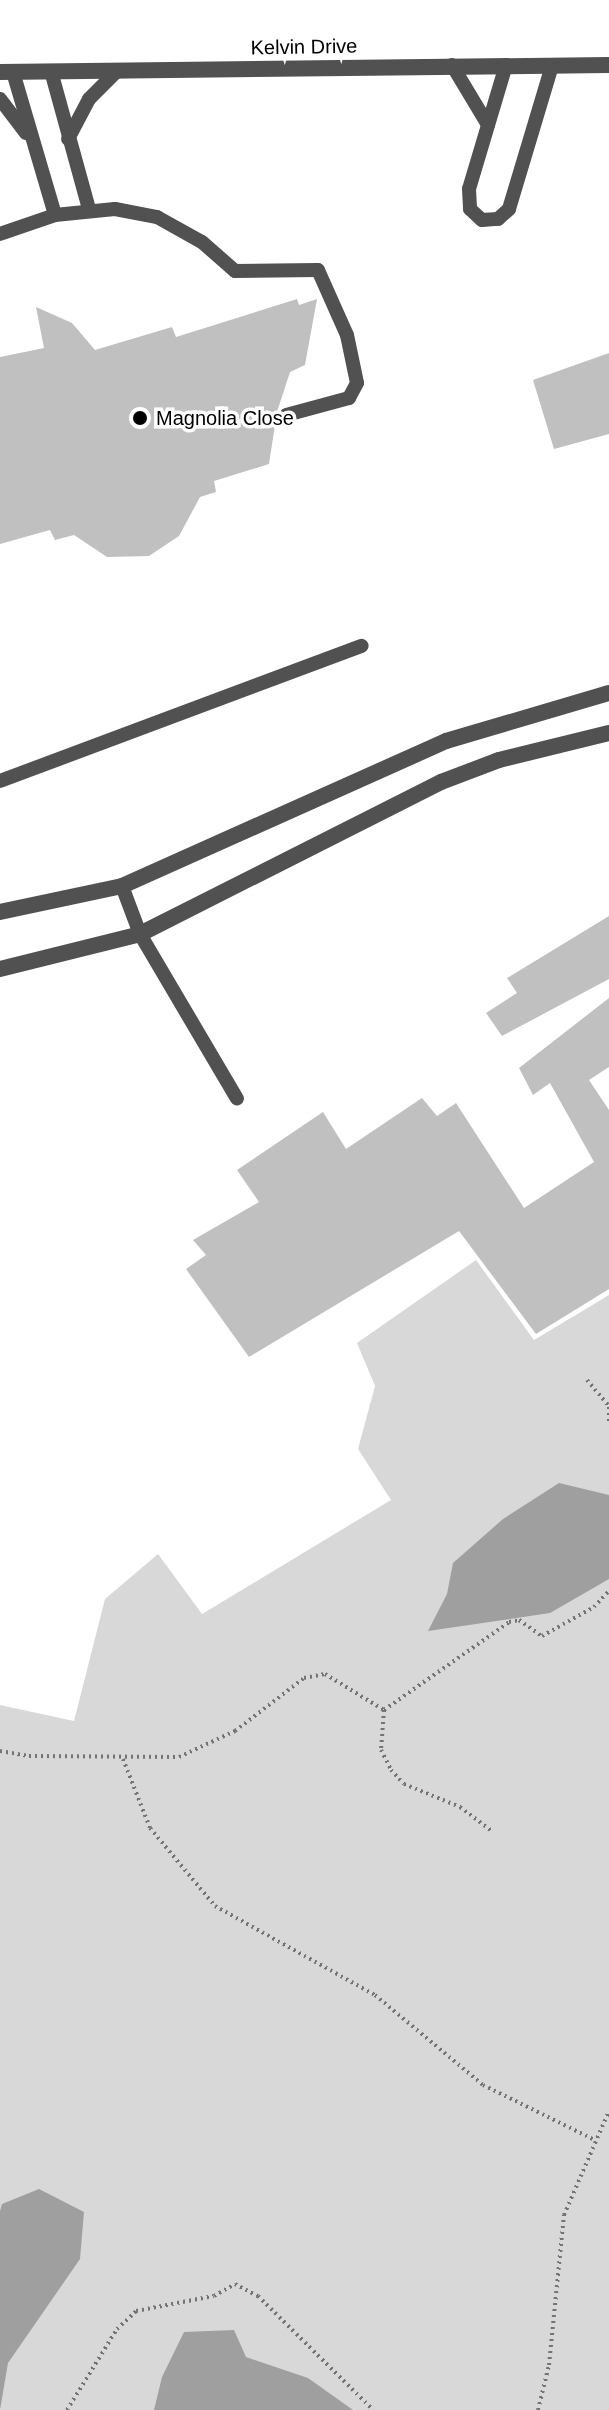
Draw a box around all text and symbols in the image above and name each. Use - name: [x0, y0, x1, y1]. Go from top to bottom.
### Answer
- street label: Kelvin Drive: [250, 34, 358, 60]
- place label: Magnolia Close: [156, 406, 294, 430]
- marker: Magnolia Close: [131, 409, 149, 427]

